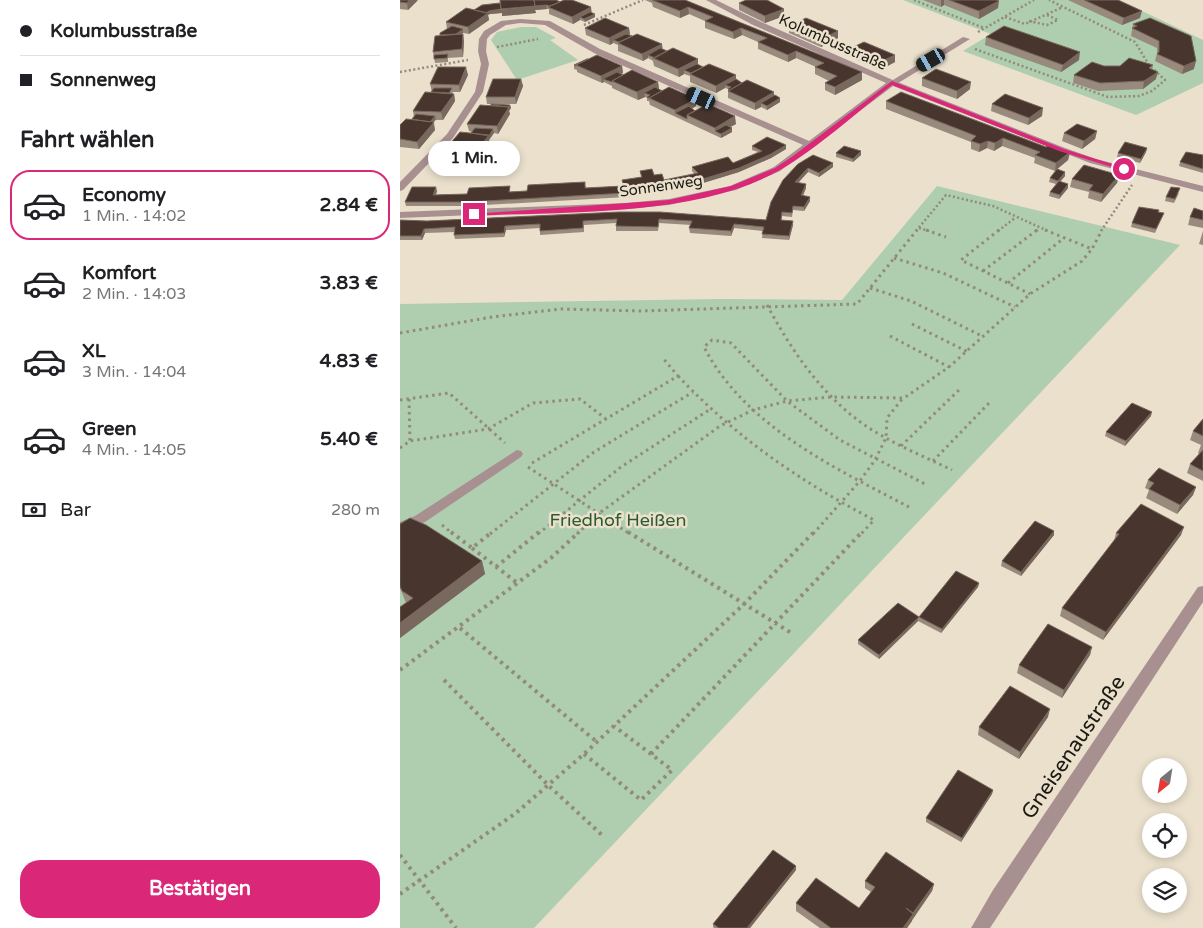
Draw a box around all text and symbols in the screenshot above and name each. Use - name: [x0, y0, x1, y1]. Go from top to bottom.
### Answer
- street label: Kolumbusstraße: [776, 10, 890, 74]
- text: Kolumbusstraße: [50, 20, 197, 42]
- car: [914, 46, 947, 74]
- text: Sonnenweg: [50, 69, 156, 91]
- car: [684, 85, 717, 111]
- text: Fahrt wählen: [20, 127, 154, 153]
- callout: 1 Min.: [428, 142, 520, 176]
- text: 1 Min.: [450, 148, 498, 168]
- route start: [1113, 158, 1135, 180]
- street label: Sonnenweg: [618, 171, 704, 201]
- icon: car: [22, 183, 67, 228]
- text: Economy: [82, 184, 166, 206]
- text: 2.84 €: [319, 194, 378, 216]
- route end: [463, 203, 485, 225]
- text: 1 Min. · 14:02: [82, 206, 186, 226]
- icon: car: [22, 261, 67, 306]
- text: Komfort: [82, 262, 156, 284]
- text: 3.83 €: [319, 272, 378, 294]
- text: 2 Min. · 14:03: [82, 284, 186, 304]
- icon: car: [22, 339, 67, 384]
- text: XL: [82, 340, 106, 362]
- text: 4.83 €: [319, 350, 378, 372]
- text: 3 Min. · 14:04: [82, 362, 186, 382]
- icon: car: [22, 417, 67, 462]
- text: Green: [82, 418, 136, 440]
- text: 5.40 €: [320, 428, 378, 450]
- text: 4 Min. · 14:05: [82, 440, 186, 460]
- icon: cash: [20, 496, 48, 524]
- text: Bar: [60, 499, 91, 521]
- text: 280 m: [331, 500, 380, 520]
- park label: Friedhof Heißen: [550, 509, 686, 531]
- street label: Gneisenaustraße: [1016, 671, 1131, 824]
- north arrow: [1142, 758, 1188, 802]
- map controls: [1142, 758, 1187, 913]
- button: locate: [1142, 813, 1187, 858]
- button: Bestätigen: [20, 860, 380, 918]
- button: layers: [1142, 868, 1187, 913]

